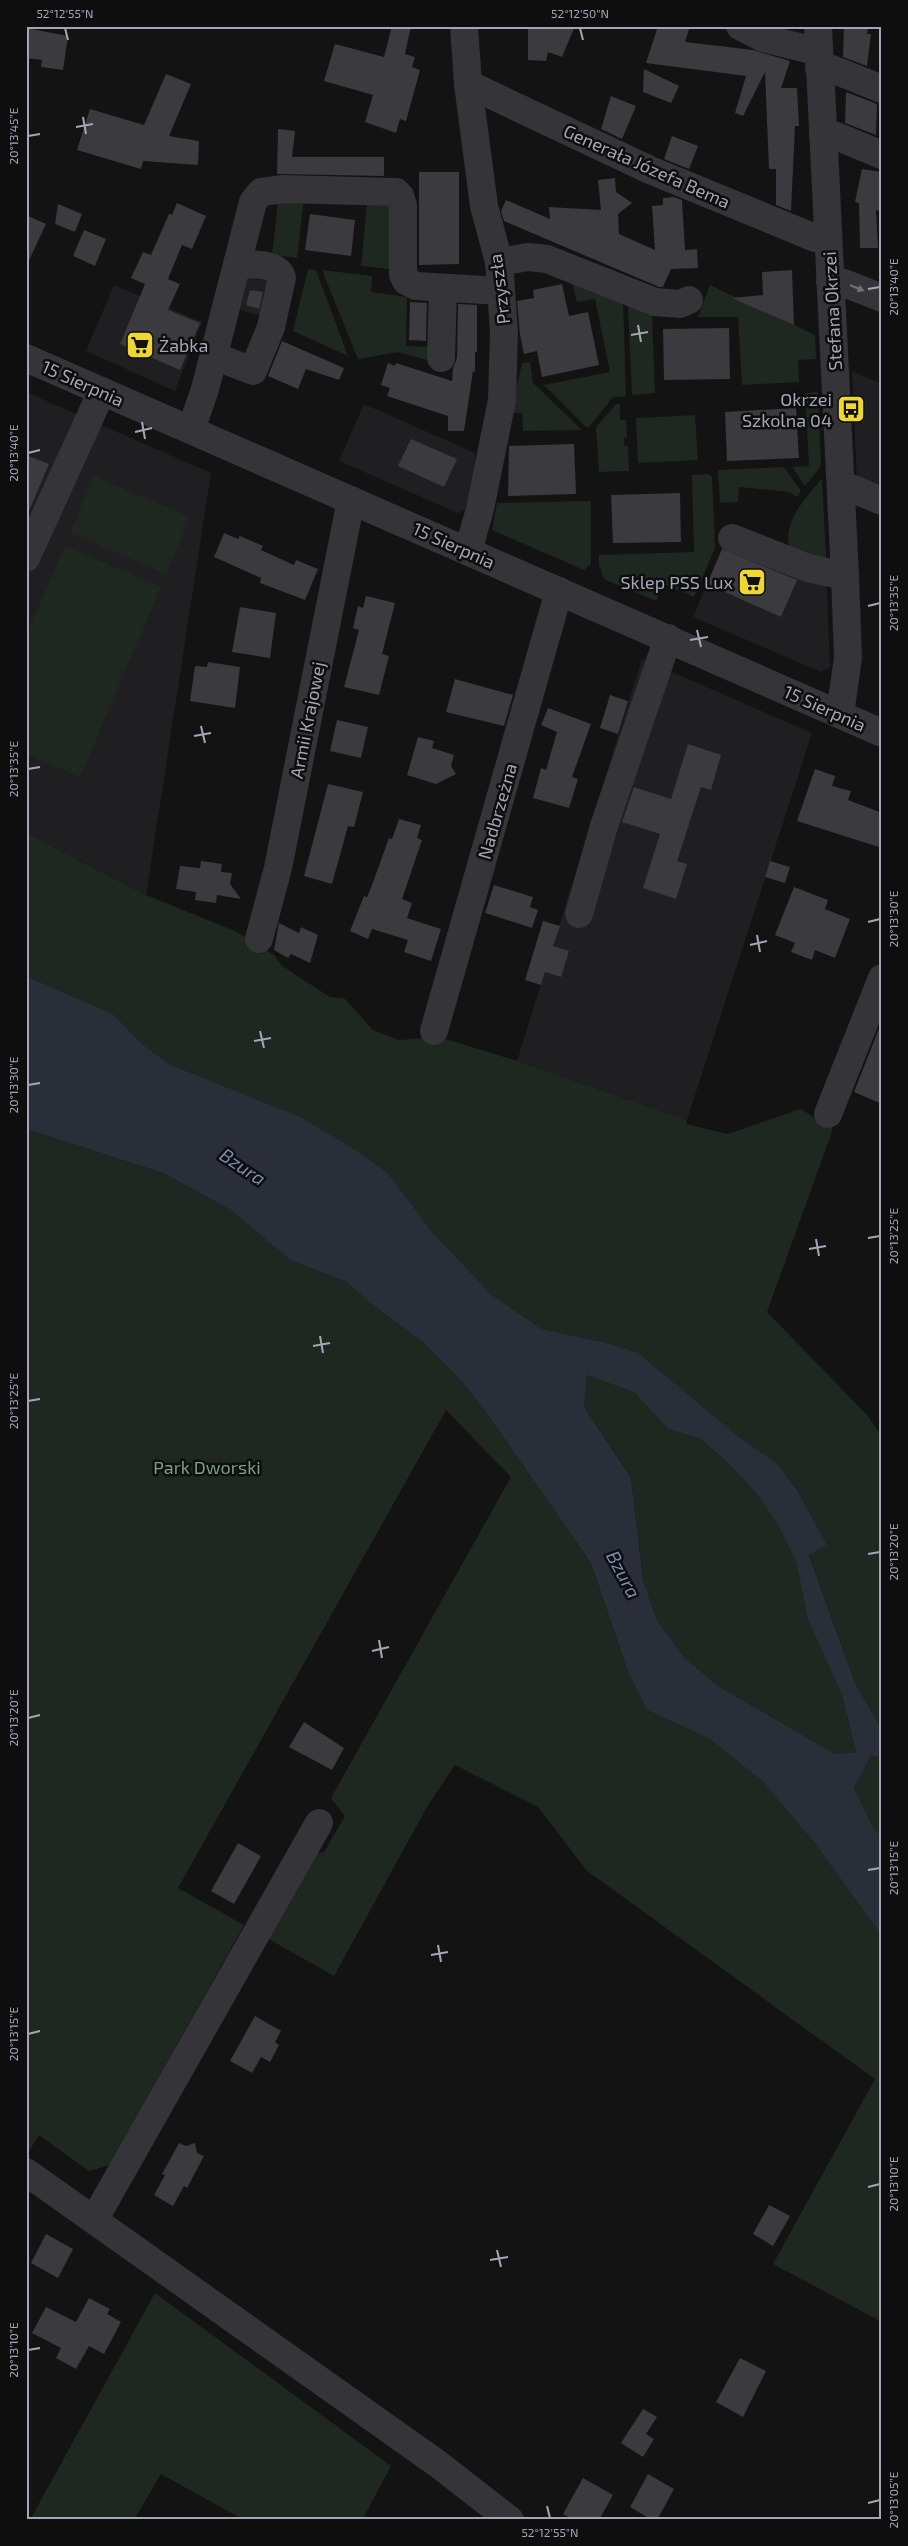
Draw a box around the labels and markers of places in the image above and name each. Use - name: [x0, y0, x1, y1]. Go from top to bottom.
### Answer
- supermarket icon: Żabka: [125, 330, 155, 360]
- place label: Żabka: [159, 334, 208, 356]
- place label: Okrzei Szkolna 04: [742, 388, 832, 431]
- bus stop icon: Okrzei Szkolna 04: [836, 394, 866, 424]
- supermarket icon: Sklep PSS Lux: [737, 567, 767, 597]
- place label: Sklep PSS Lux: [620, 571, 733, 593]

